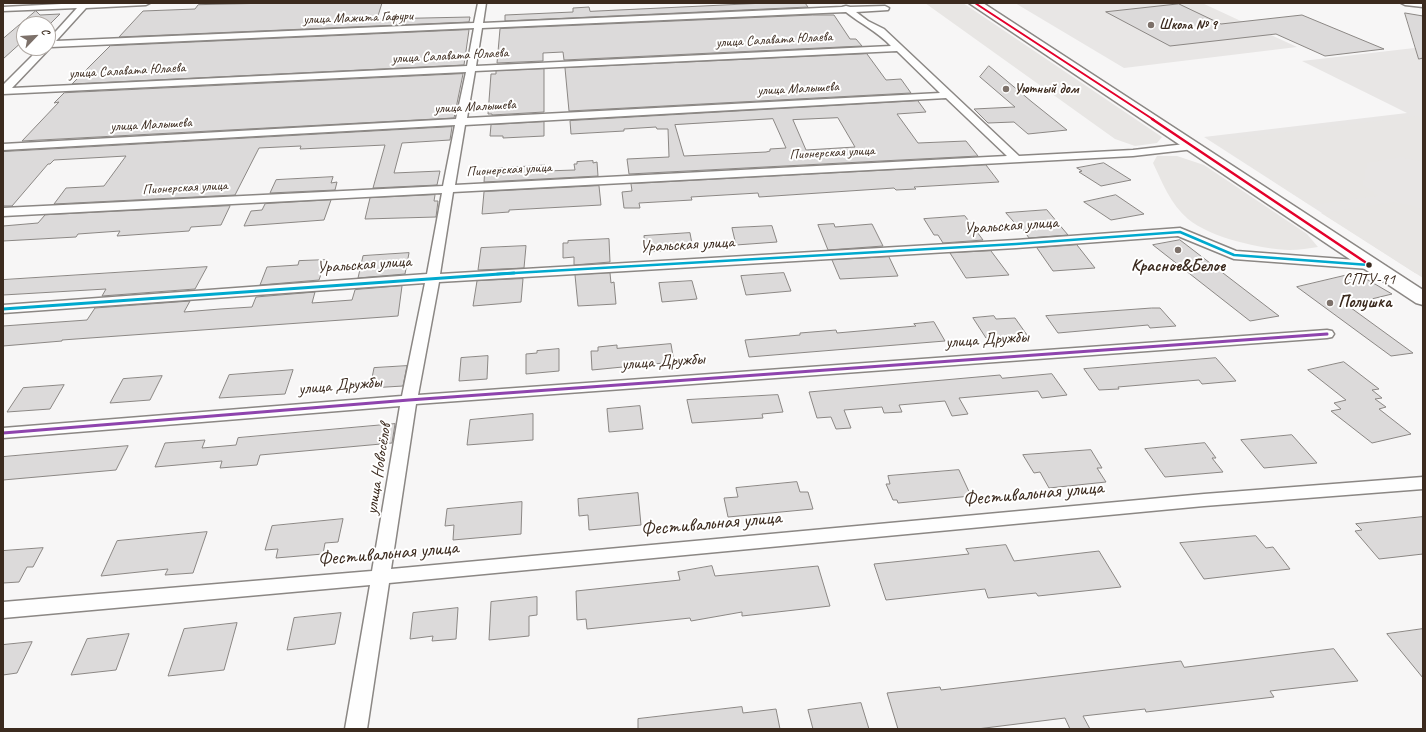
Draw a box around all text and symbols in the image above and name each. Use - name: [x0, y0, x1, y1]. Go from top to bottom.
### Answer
- street label: улица Мажита Гафури: [303, 8, 413, 28]
- north arrow: [16, 16, 56, 56]
- place label: Школа № 9: [1159, 17, 1217, 33]
- marker: Школа № 9: [1146, 20, 1156, 30]
- text: С: [38, 26, 53, 37]
- street label: улица Салавата Юлаева: [715, 29, 833, 51]
- street label: улица Салавата Юлаева: [391, 45, 509, 67]
- street label: улица Салавата Юлаева: [68, 60, 186, 82]
- street label: улица Малышева: [757, 78, 839, 100]
- place label: Уютный дом: [1014, 81, 1079, 97]
- marker: Уютный дом: [1001, 84, 1011, 94]
- street label: улица Малышева: [434, 96, 516, 118]
- street label: улица Малышева: [110, 114, 192, 136]
- street label: Пионерская улица: [789, 142, 875, 164]
- street label: Пионерская улица: [466, 159, 552, 181]
- street label: Пионерская улица: [142, 177, 228, 199]
- street label: Уральская улица: [963, 213, 1059, 239]
- street label: Уральская улица: [639, 232, 735, 258]
- marker: Красное&Белое: [1173, 245, 1183, 255]
- street label: Уральская улица: [316, 252, 412, 278]
- place label: Красное&Белое: [1131, 257, 1225, 277]
- marker: СПТУ-91: [1364, 260, 1374, 270]
- place label: СПТУ-91: [1343, 270, 1395, 290]
- place label: Полушка: [1338, 293, 1392, 313]
- marker: Полушка: [1325, 298, 1335, 308]
- street label: улица Дружбы: [945, 327, 1029, 353]
- street label: улица Дружбы: [621, 349, 705, 375]
- street label: улица Дружбы: [298, 372, 382, 400]
- street label: улица Новосёлов: [362, 422, 396, 516]
- street label: Фестивальная улица: [962, 476, 1104, 512]
- street label: Фестивальная улица: [640, 506, 782, 542]
- street label: Фестивальная улица: [317, 536, 459, 572]

